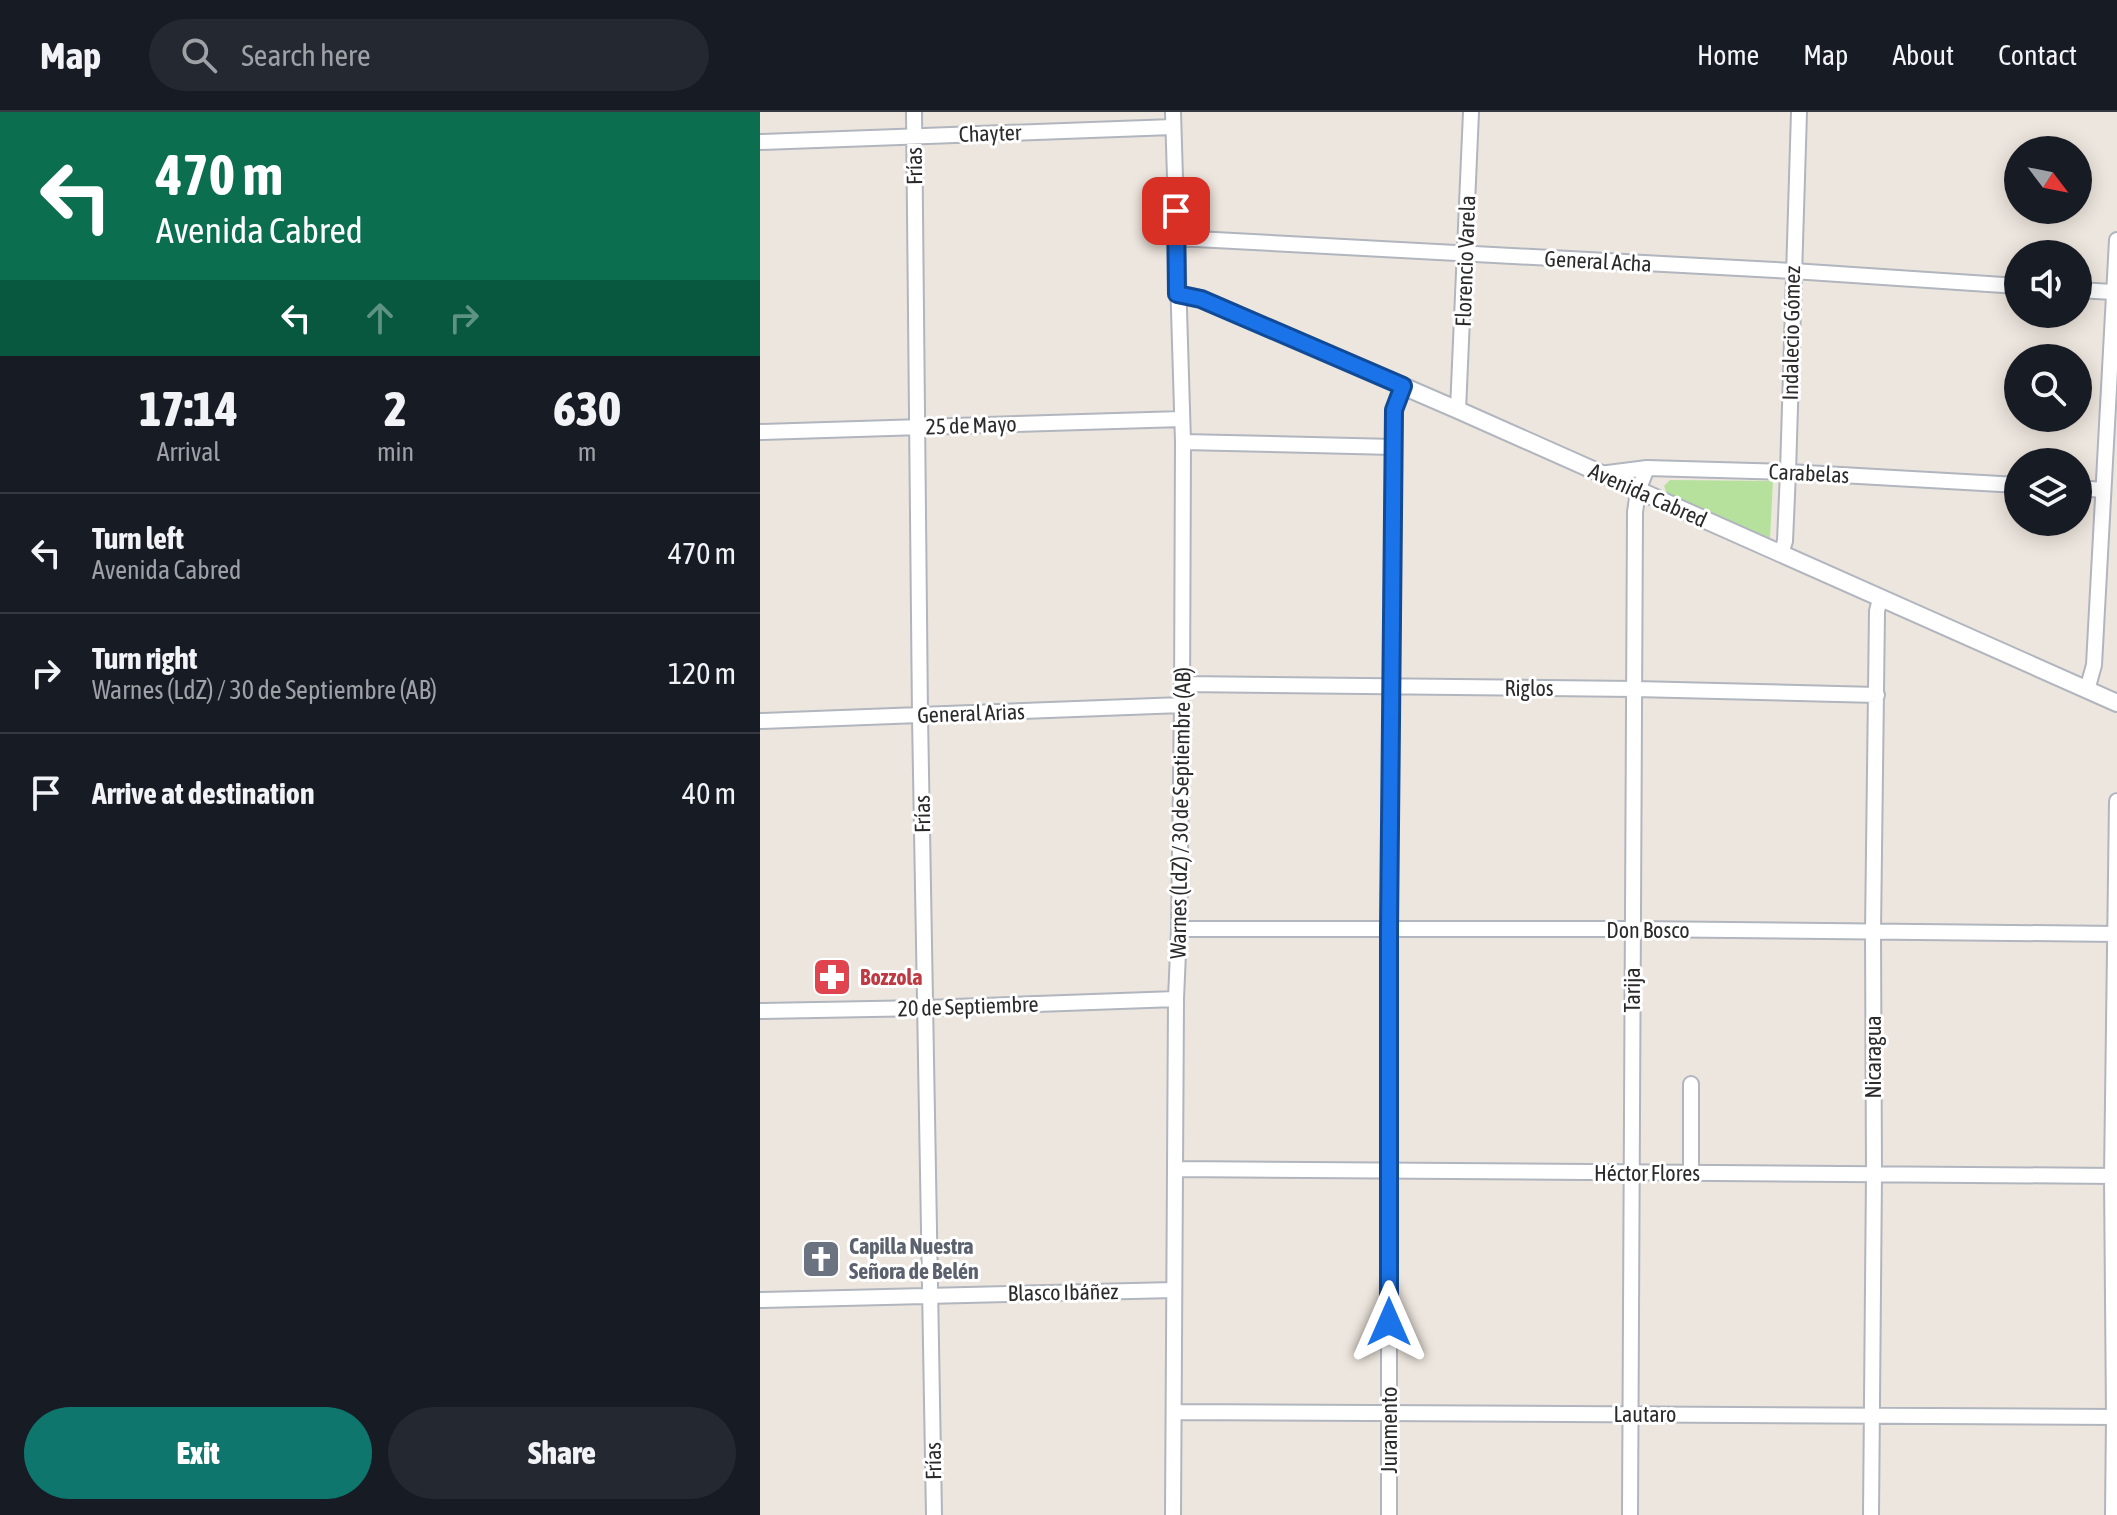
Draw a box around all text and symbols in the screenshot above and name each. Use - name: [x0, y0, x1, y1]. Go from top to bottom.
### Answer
- search box: [149, 19, 709, 91]
- icon: search: [177, 33, 221, 77]
- text: Map: [40, 34, 101, 77]
- text: Search here: [241, 38, 371, 72]
- text: Home: [1697, 39, 1759, 71]
- text: Map: [1803, 39, 1848, 71]
- text: About: [1892, 39, 1954, 71]
- text: Contact: [1998, 39, 2077, 71]
- street label: Chayter: [958, 119, 1022, 147]
- north arrow: [2004, 136, 2092, 224]
- map controls: [2004, 136, 2092, 536]
- text: 470 m: [156, 143, 283, 207]
- icon: left: [24, 144, 128, 248]
- street label: Frías: [901, 147, 927, 185]
- pin: [1142, 177, 1210, 245]
- icon: arrive: [1154, 189, 1198, 233]
- street label: Florencio Varela: [1450, 195, 1480, 327]
- text: Avenida Cabred: [156, 209, 363, 251]
- button: sound: [2004, 240, 2092, 328]
- street label: General Acha: [1544, 245, 1652, 277]
- street label: Indalecio Gómez: [1777, 265, 1805, 401]
- icon: left: [274, 296, 318, 340]
- icon: ahead: [358, 296, 402, 340]
- icon: right: [442, 296, 486, 340]
- button: search: [2004, 344, 2092, 432]
- text: 17:14: [139, 381, 238, 436]
- text: 2: [384, 381, 407, 436]
- text: 630: [553, 381, 621, 436]
- street label: 25 de Mayo: [925, 410, 1017, 440]
- text: Arrival: [157, 437, 220, 467]
- text: min: [377, 437, 414, 467]
- text: m: [578, 437, 596, 467]
- button: layers: [2004, 448, 2092, 536]
- street label: Avenida Cabred: [1585, 457, 1711, 533]
- street label: Carabelas: [1768, 458, 1850, 488]
- text: Turn left: [92, 521, 184, 555]
- icon: left: [24, 531, 68, 575]
- text: 470 m: [668, 536, 736, 570]
- text: Avenida Cabred: [92, 555, 241, 585]
- text: Turn right: [92, 641, 198, 675]
- icon: right: [24, 651, 68, 695]
- text: 120 m: [668, 656, 736, 690]
- street label: Warnes (LdZ) / 30 de Septiembre (AB): [1164, 667, 1196, 959]
- text: Warnes (LdZ) / 30 de Septiembre (AB): [92, 675, 437, 705]
- street label: Riglos: [1504, 675, 1554, 701]
- street label: General Arias: [917, 698, 1026, 728]
- icon: arrive: [24, 771, 68, 815]
- text: Arrive at destination: [92, 776, 314, 810]
- text: 40 m: [682, 776, 736, 810]
- street label: Frías: [909, 795, 935, 833]
- street label: Don Bosco: [1606, 917, 1690, 943]
- pharmacy icon: Bozzola: [811, 956, 853, 998]
- place label: Bozzola: [860, 964, 923, 990]
- street label: Tarija: [1619, 967, 1645, 1013]
- street label: 20 de Septiembre: [897, 991, 1039, 1021]
- street label: Nicaragua: [1860, 1015, 1886, 1099]
- street label: Héctor Flores: [1594, 1160, 1700, 1186]
- place label: Capilla Nuestra Señora de Belén: [849, 1233, 979, 1284]
- church icon: Capilla Nuestra Señora de Belén: [800, 1238, 842, 1280]
- street label: Blasco Ibáñez: [1007, 1278, 1119, 1306]
- position arrow: [1347, 1280, 1431, 1364]
- street label: Juramento: [1376, 1387, 1402, 1473]
- street label: Lautaro: [1614, 1401, 1676, 1427]
- button: Exit: [24, 1407, 372, 1499]
- button: Share: [388, 1407, 736, 1499]
- street label: Frías: [920, 1442, 946, 1480]

